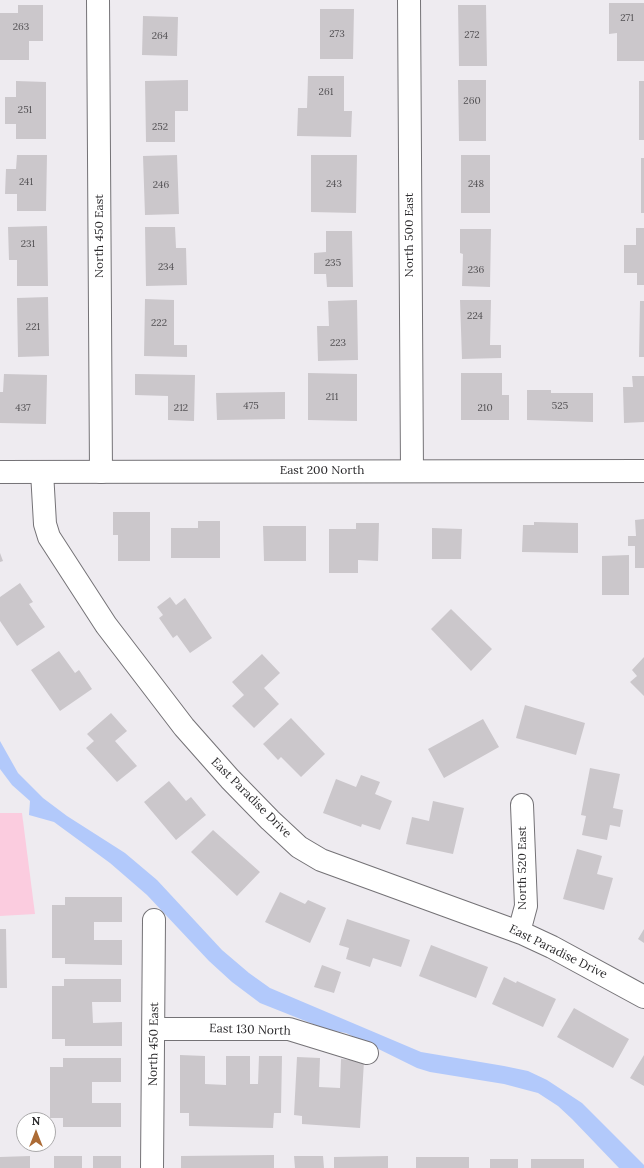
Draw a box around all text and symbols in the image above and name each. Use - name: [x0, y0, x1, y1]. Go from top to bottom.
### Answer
- house number: 271: [620, 12, 634, 24]
- house number: 263: [13, 21, 29, 33]
- house number: 273: [329, 28, 345, 40]
- house number: 272: [464, 29, 480, 41]
- house number: 264: [152, 30, 168, 42]
- house number: 261: [319, 86, 333, 98]
- house number: 260: [463, 95, 481, 107]
- house number: 251: [18, 104, 32, 116]
- house number: 252: [152, 121, 168, 133]
- house number: 241: [19, 176, 33, 188]
- house number: 243: [326, 178, 342, 190]
- house number: 248: [468, 178, 484, 190]
- house number: 246: [153, 179, 169, 191]
- street label: North 500 East: [403, 193, 417, 277]
- street label: North 450 East: [93, 194, 107, 278]
- house number: 231: [21, 238, 35, 250]
- house number: 235: [325, 257, 341, 269]
- house number: 234: [158, 261, 174, 273]
- house number: 236: [468, 264, 484, 276]
- house number: 224: [467, 310, 483, 322]
- house number: 222: [151, 317, 167, 329]
- house number: 221: [26, 321, 40, 333]
- house number: 223: [330, 337, 346, 349]
- house number: 211: [326, 391, 338, 403]
- house number: 475: [243, 400, 259, 412]
- house number: 525: [552, 400, 568, 412]
- house number: 437: [15, 402, 31, 414]
- house number: 212: [174, 402, 188, 414]
- house number: 210: [477, 402, 493, 414]
- street label: East 200 North: [280, 464, 364, 478]
- street label: East Paradise Drive: [208, 755, 294, 841]
- street label: North 520 East: [516, 826, 530, 910]
- street label: East Paradise Drive: [507, 922, 609, 982]
- street label: North 450 East: [146, 1002, 162, 1086]
- street label: East 130 North: [209, 1021, 291, 1039]
- north arrow: [16, 1112, 56, 1152]
- text: N: [32, 1114, 40, 1128]

